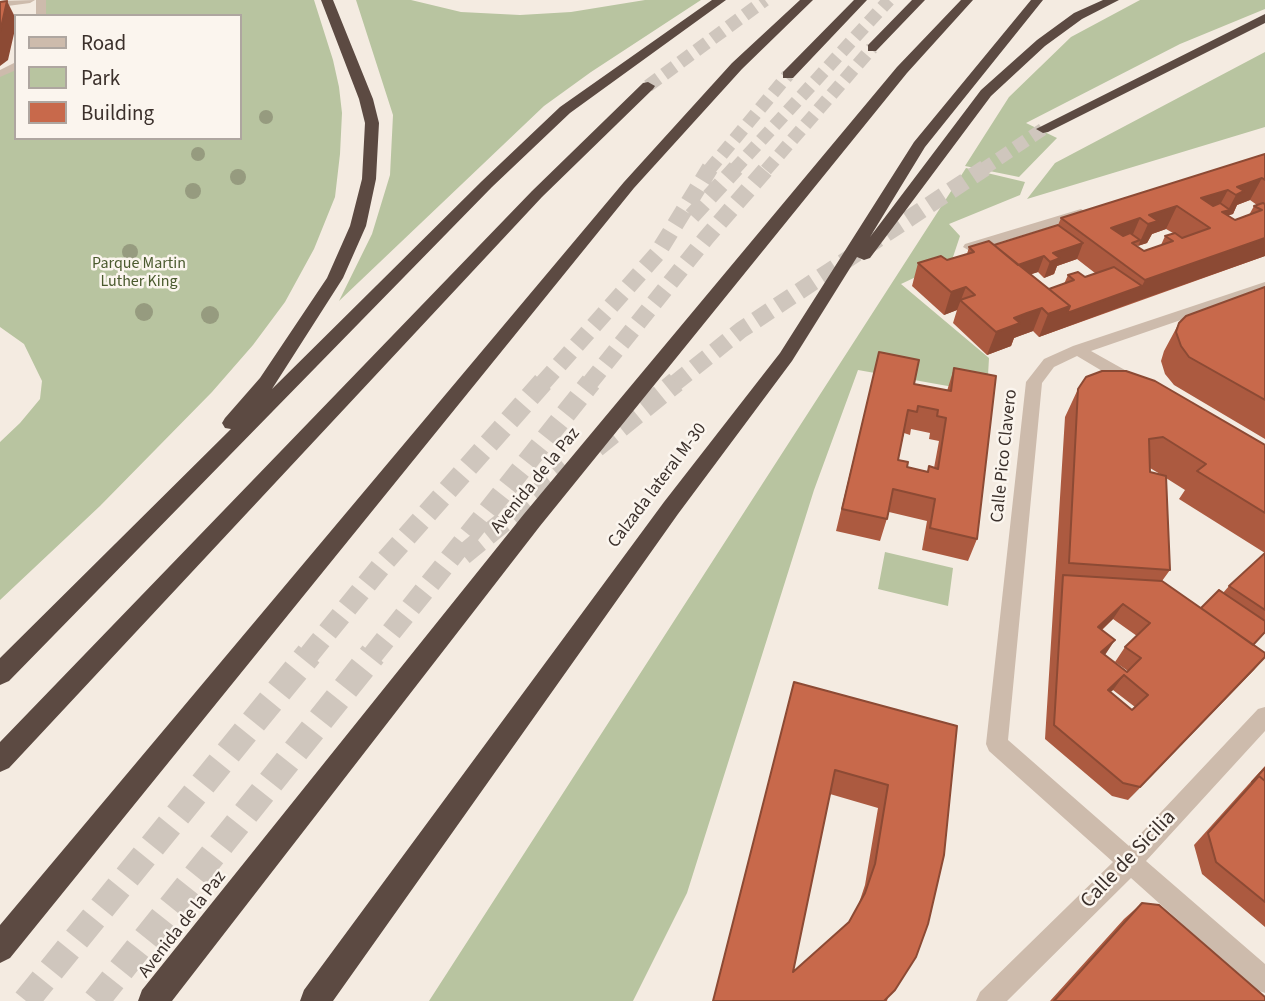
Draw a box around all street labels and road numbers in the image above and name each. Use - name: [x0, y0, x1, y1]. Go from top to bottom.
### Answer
- street label: Calle Pico Clavero: [987, 388, 1023, 524]
- street label: Calzada lateral M-30: [604, 419, 712, 553]
- street label: Avenida de la Paz: [487, 424, 585, 538]
- street label: Calle de Sicilia: [1076, 806, 1182, 914]
- street label: Avenida de la Paz: [135, 867, 231, 983]

